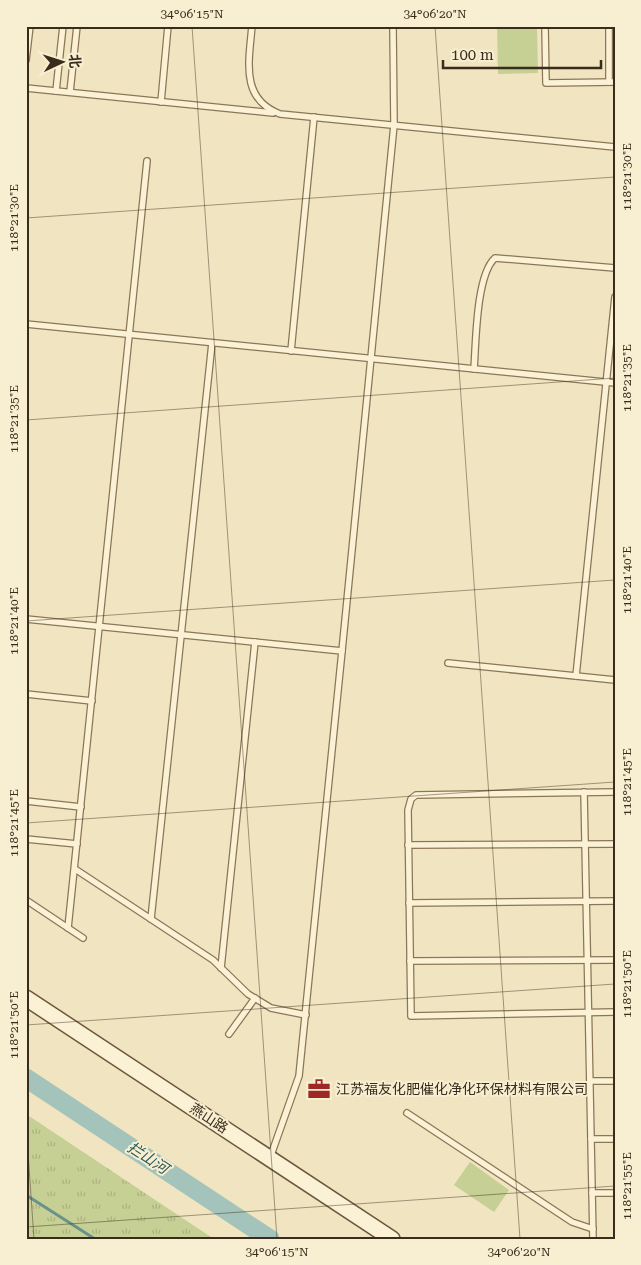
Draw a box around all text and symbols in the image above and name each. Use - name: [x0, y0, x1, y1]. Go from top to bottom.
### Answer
- text: 34°06'15"N: [160, 7, 224, 21]
- text: 34°06'20"N: [403, 7, 467, 21]
- north arrow: [38, 38, 88, 88]
- scale bar: [443, 38, 601, 70]
- text: 100 m: [451, 46, 494, 64]
- text: 北: [66, 54, 83, 69]
- text: 118°21'30"E: [620, 143, 634, 211]
- text: 118°21'30"E: [7, 184, 21, 252]
- text: 118°21'35"E: [620, 344, 634, 412]
- text: 118°21'35"E: [7, 385, 21, 453]
- text: 118°21'40"E: [620, 546, 634, 614]
- text: 118°21'40"E: [7, 587, 21, 655]
- text: 118°21'45"E: [620, 748, 634, 816]
- text: 118°21'45"E: [7, 789, 21, 857]
- text: 118°21'50"E: [620, 950, 634, 1018]
- text: 118°21'50"E: [7, 991, 21, 1059]
- office icon: 江苏福友化肥催化净化环保材料有限公司: [306, 1076, 332, 1102]
- place label: 江苏福友化肥催化净化环保材料有限公司: [336, 1081, 588, 1097]
- street label: 燕山路: [187, 1100, 231, 1136]
- water label: 拦山河: [124, 1138, 174, 1179]
- text: 118°21'55"E: [620, 1152, 634, 1220]
- text: 34°06'15"N: [245, 1245, 309, 1259]
- text: 34°06'20"N: [487, 1245, 551, 1259]

